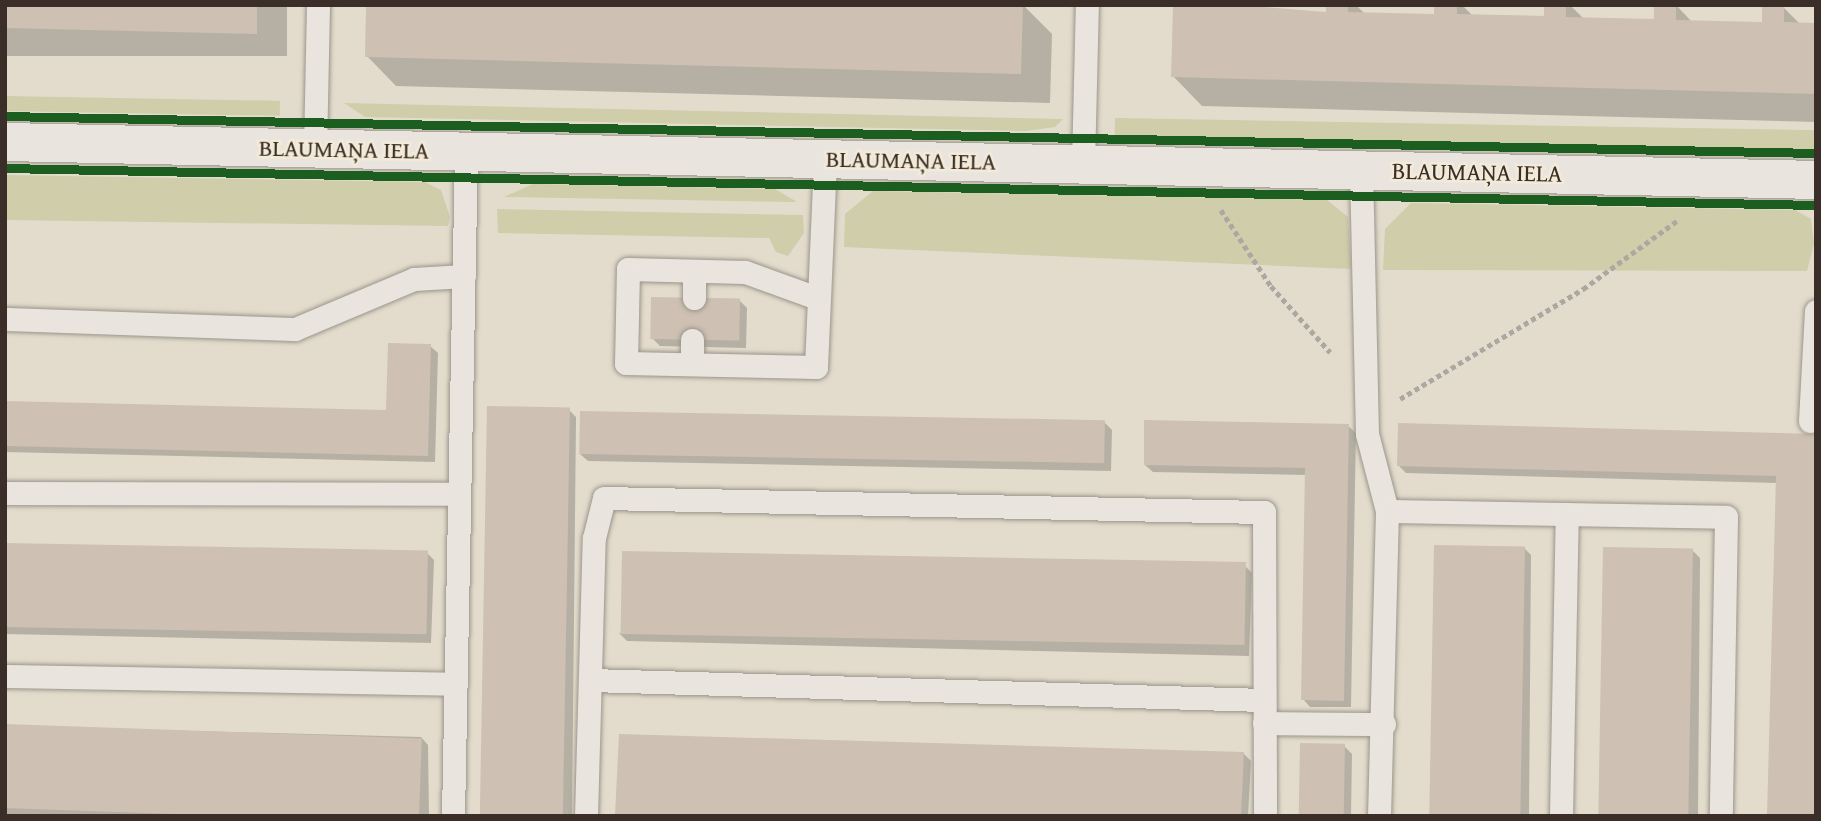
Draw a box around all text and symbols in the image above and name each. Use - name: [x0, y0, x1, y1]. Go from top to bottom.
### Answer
- street label: BLAUMAŅA IELA: [259, 133, 429, 165]
- street label: BLAUMAŅA IELA: [826, 144, 996, 176]
- street label: BLAUMAŅA IELA: [1392, 156, 1562, 188]

